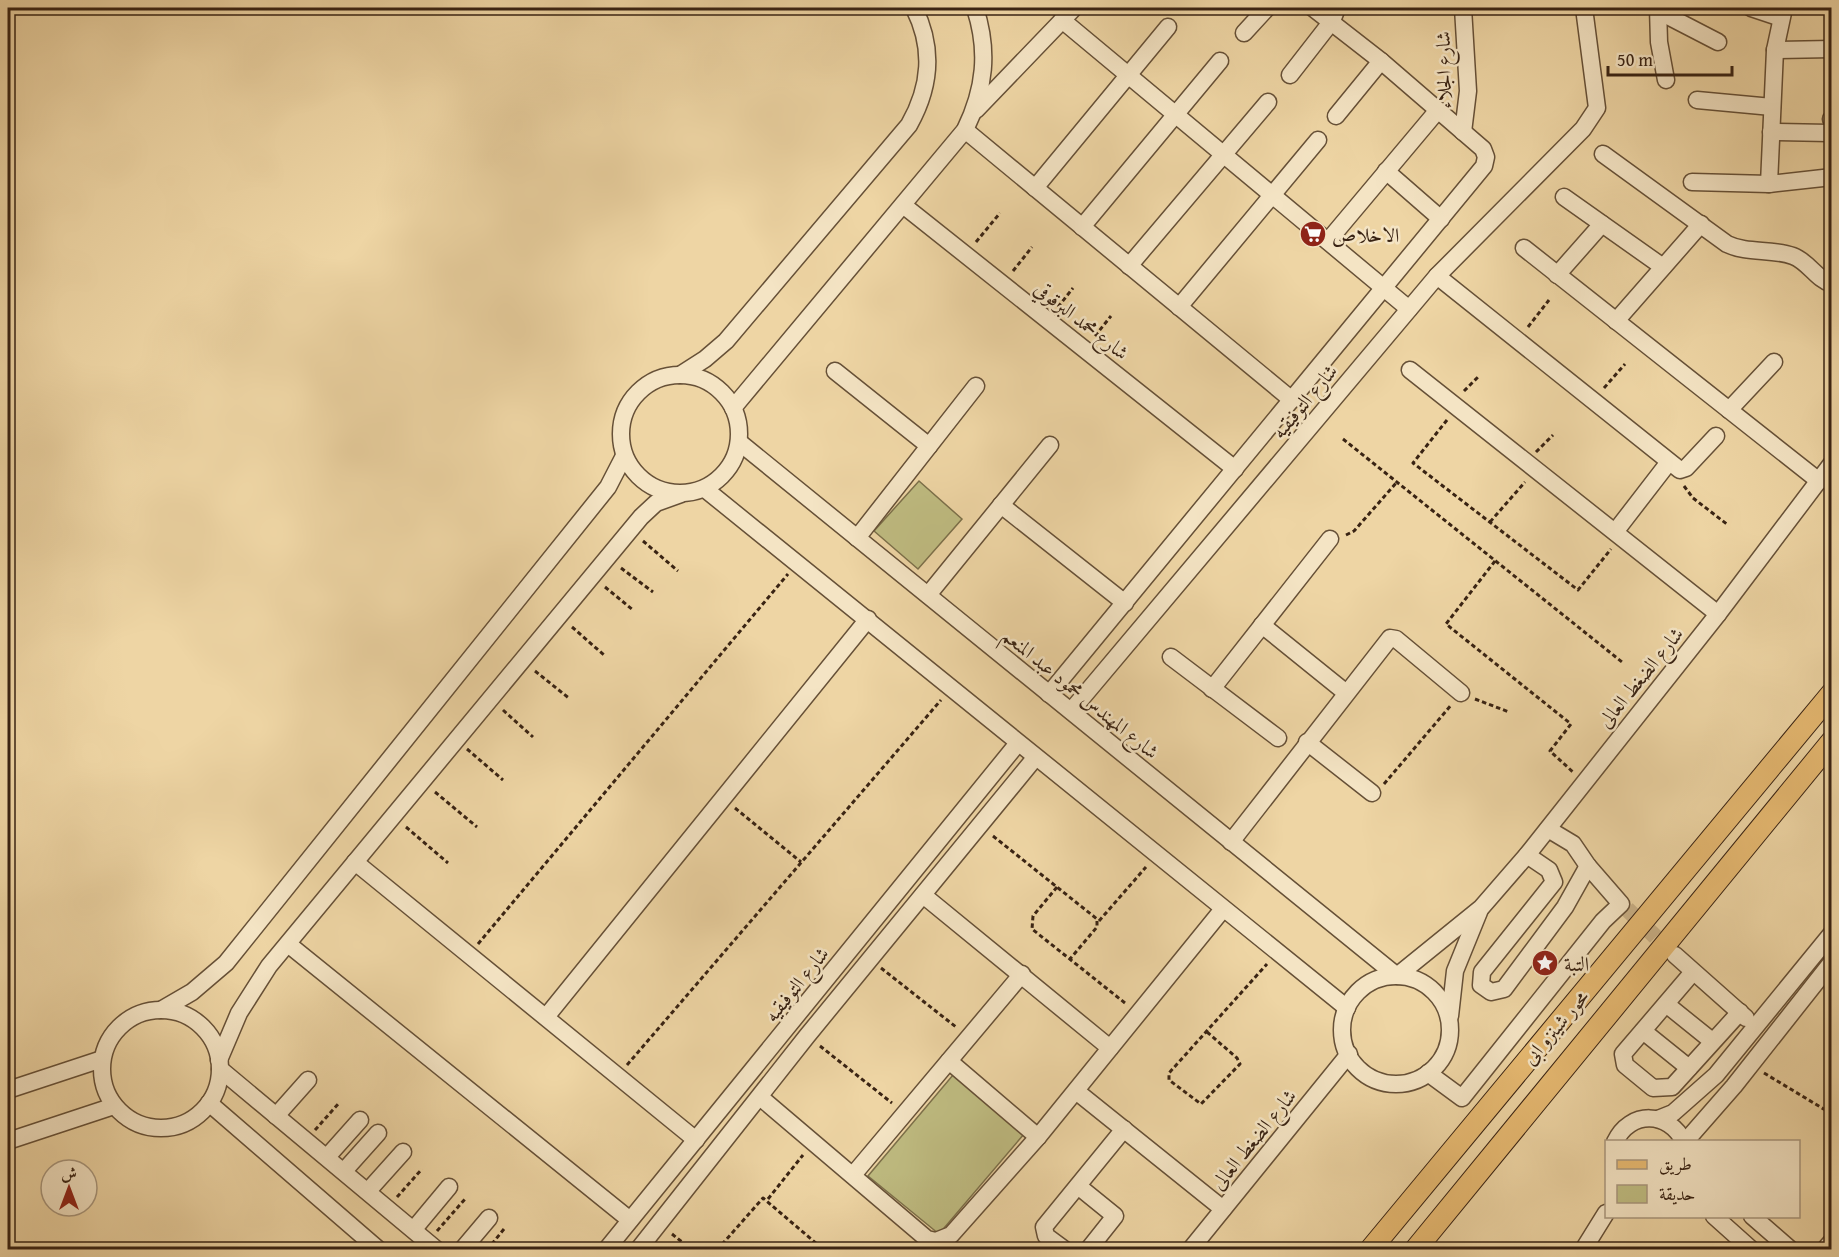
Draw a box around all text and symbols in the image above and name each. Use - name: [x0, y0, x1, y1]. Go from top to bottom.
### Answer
- street label: شارع الجلاء: [1428, 31, 1462, 109]
- scale bar: [1608, 39, 1732, 77]
- text: 50 m: [1617, 46, 1653, 73]
- supermarket icon: الاخلاص: [1298, 219, 1328, 249]
- place label: الاخلاص: [1332, 220, 1399, 249]
- street label: شارع محمد البرقوقي: [1026, 274, 1136, 369]
- street label: شارع التوفيقيه: [1264, 357, 1347, 447]
- street label: شارع الضغط العالى: [1590, 620, 1693, 736]
- street label: شارع المهندس محمود عبد المنعم: [993, 621, 1166, 769]
- street label: شارع التوفيقيه: [757, 940, 839, 1030]
- place icon: التبة: [1530, 948, 1560, 978]
- place label: التبة: [1564, 949, 1589, 978]
- street label: محور شينزو ابى: [1515, 983, 1596, 1071]
- street label: شارع الضغط العالى: [1203, 1082, 1306, 1198]
- legend: [1605, 1140, 1800, 1218]
- text: طريق: [1659, 1150, 1692, 1177]
- north arrow: [39, 1158, 99, 1218]
- text: ش: [61, 1161, 77, 1185]
- text: حديقة: [1659, 1180, 1695, 1207]

